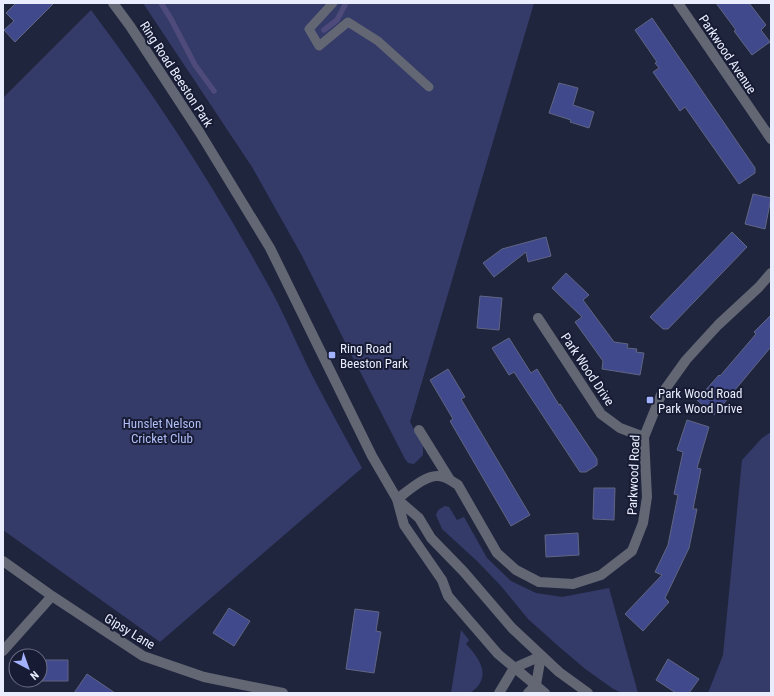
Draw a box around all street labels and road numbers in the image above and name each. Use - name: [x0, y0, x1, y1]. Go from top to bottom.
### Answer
- street label: Parkwood Avenue: [696, 12, 759, 96]
- street label: Ring Road Beeston Park: [137, 19, 216, 130]
- street label: Park Wood Drive: [558, 330, 617, 408]
- street label: Parkwood Road: [625, 435, 642, 515]
- street label: Gipsy Lane: [102, 611, 158, 652]

